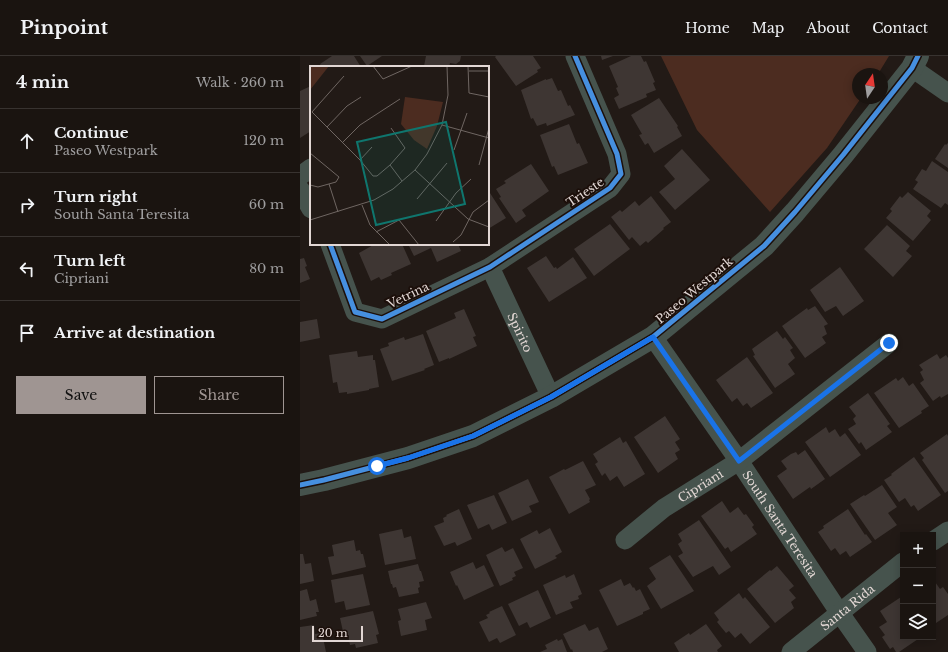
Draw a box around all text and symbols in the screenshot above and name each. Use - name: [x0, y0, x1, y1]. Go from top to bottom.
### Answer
- text: Pinpoint: [20, 16, 108, 39]
- text: Home: [685, 19, 730, 37]
- text: Map: [752, 19, 784, 37]
- text: About: [806, 19, 850, 37]
- text: Contact: [872, 19, 928, 37]
- inset map: [310, 66, 489, 245]
- north arrow: [852, 68, 888, 104]
- text: 4 min: [16, 72, 69, 93]
- text: Walk · 260 m: [196, 74, 284, 91]
- text: Continue: [54, 123, 129, 142]
- icon: ahead: [16, 130, 38, 152]
- text: 120 m: [243, 132, 284, 149]
- text: Paseo Westpark: [54, 142, 158, 159]
- street label: Trieste: [563, 174, 607, 210]
- text: Turn right: [54, 187, 137, 206]
- icon: right: [16, 194, 38, 216]
- text: 60 m: [249, 196, 284, 213]
- text: South Santa Teresita: [54, 206, 190, 223]
- text: Turn left: [54, 251, 125, 270]
- street label: Paseo Westpark: [652, 253, 736, 327]
- icon: left: [16, 258, 38, 280]
- text: 80 m: [249, 260, 284, 277]
- text: Cipriani: [54, 270, 109, 287]
- street label: Vetrina: [384, 278, 432, 312]
- street label: Spirito: [505, 310, 536, 355]
- icon: arrive: [16, 322, 38, 344]
- text: Arrive at destination: [54, 323, 215, 342]
- route end: [880, 334, 898, 352]
- button: Save: [16, 376, 146, 414]
- button: Share: [154, 376, 284, 414]
- route start: [368, 457, 386, 475]
- street label: Cipriani: [675, 466, 726, 505]
- street label: South Santa Teresita: [740, 467, 821, 580]
- map controls: [900, 532, 936, 640]
- button: +: [900, 532, 936, 568]
- button: −: [900, 568, 936, 604]
- street label: Santa Rida: [817, 580, 878, 633]
- button: layers: [900, 604, 936, 640]
- scale bar: [312, 624, 363, 643]
- text: 20 m: [318, 626, 348, 640]

